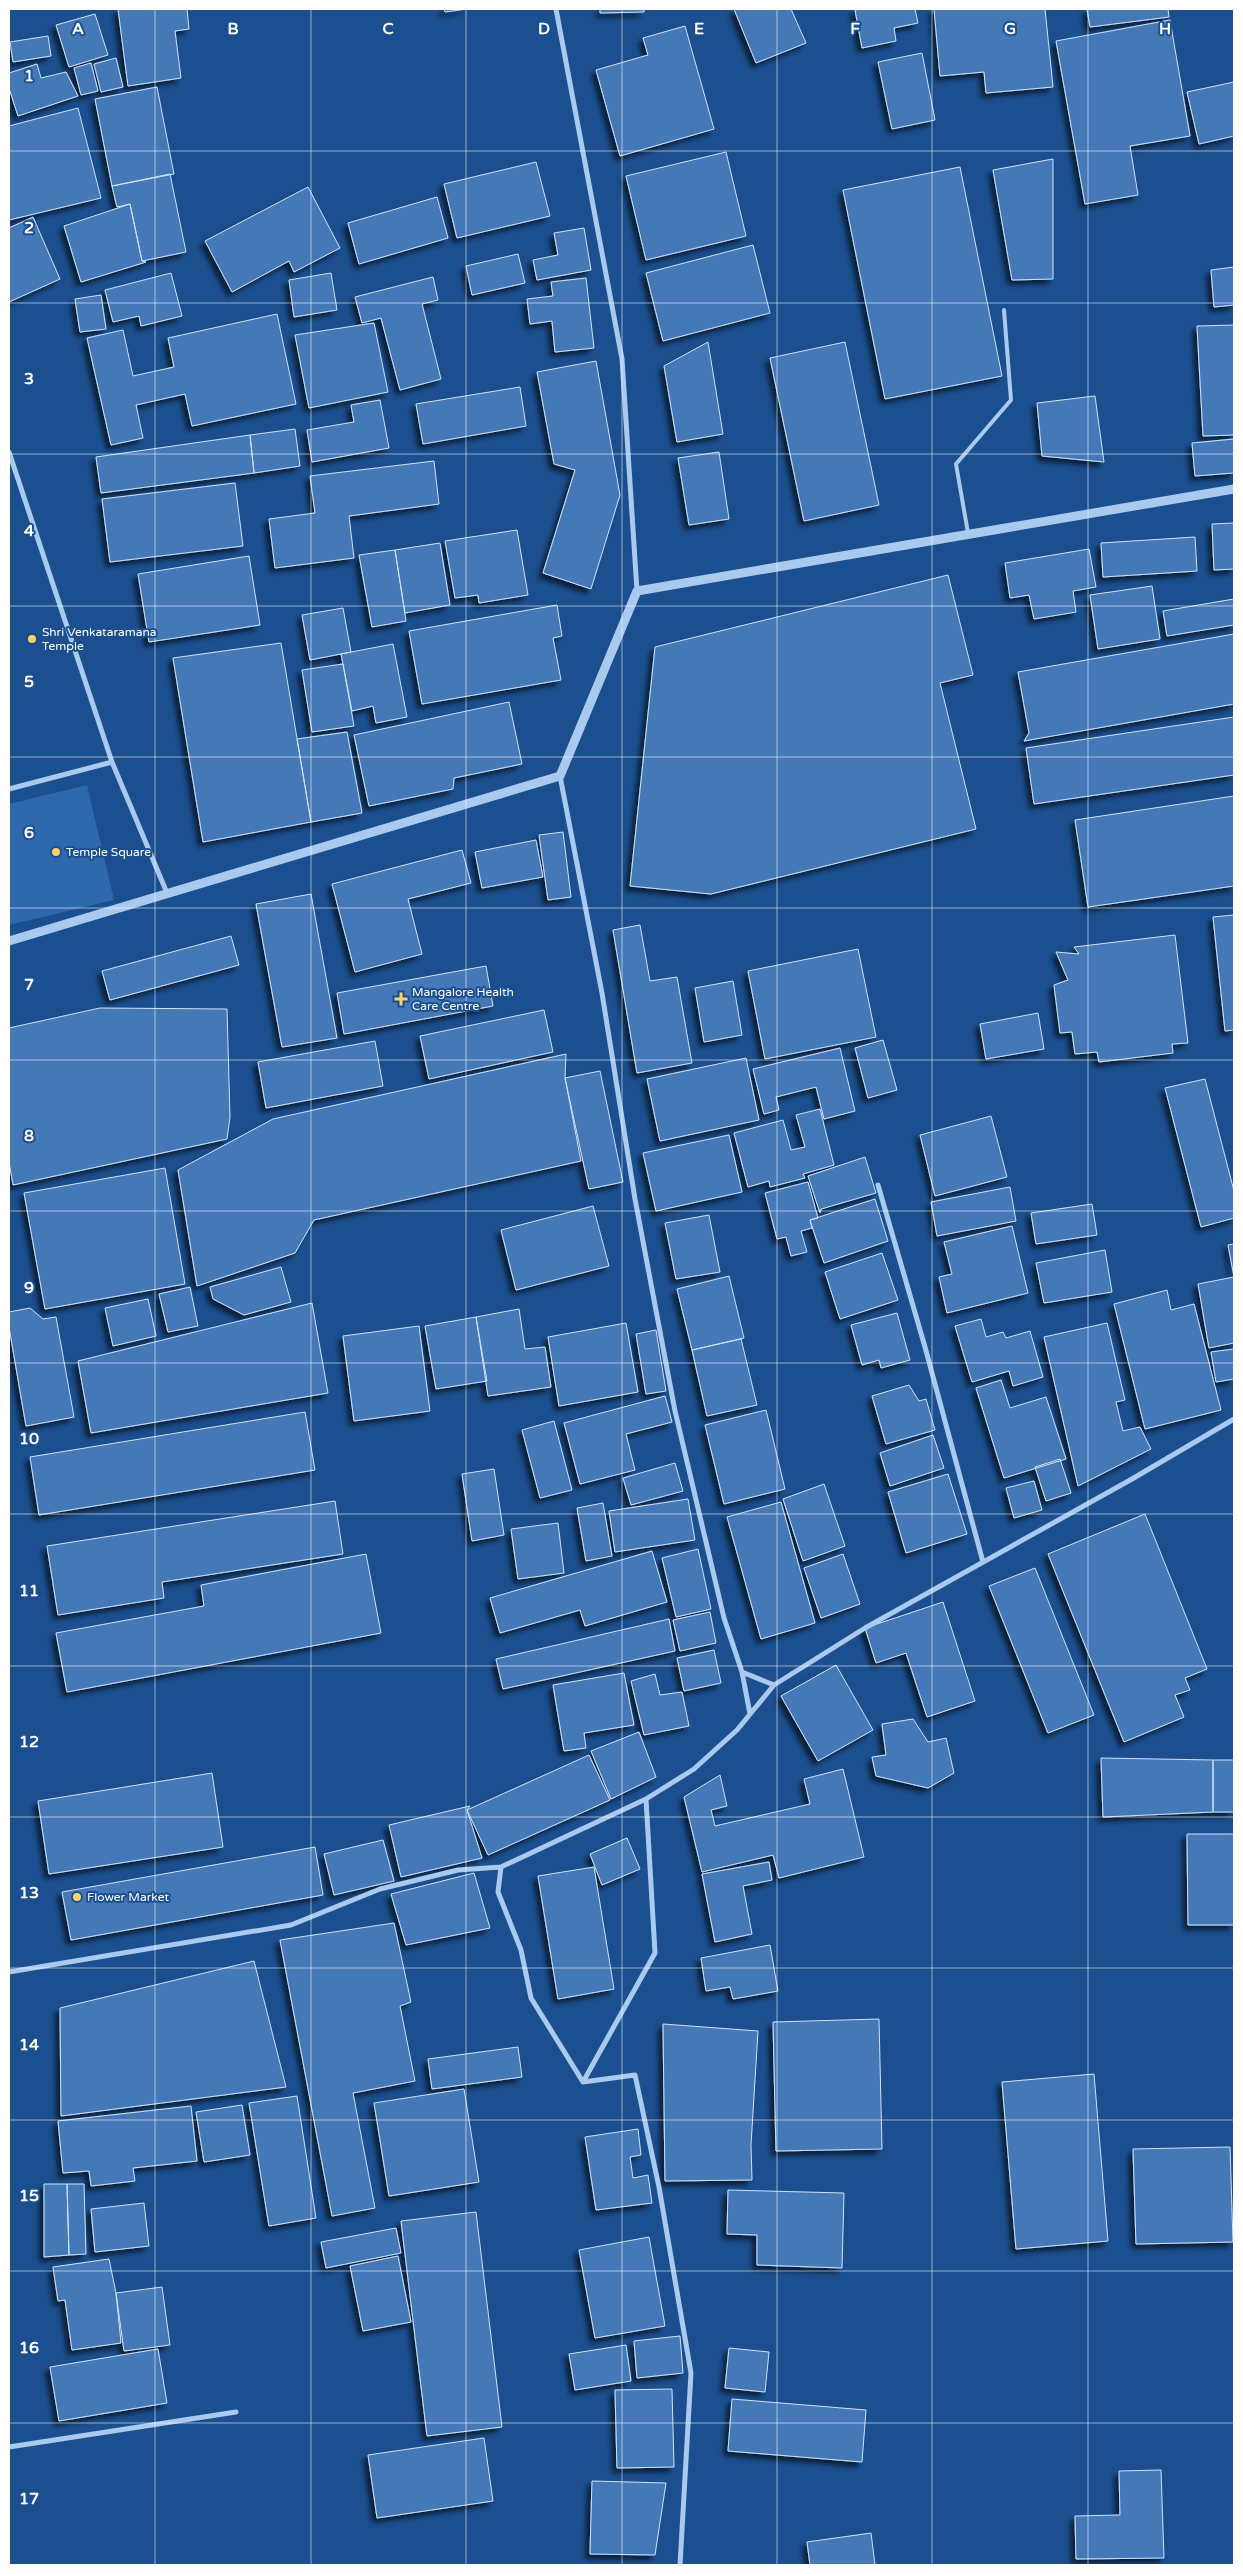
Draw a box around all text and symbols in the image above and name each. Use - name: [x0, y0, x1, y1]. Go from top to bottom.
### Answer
- text: A: [72, 19, 84, 39]
- text: B: [227, 19, 239, 39]
- text: C: [382, 19, 394, 39]
- text: D: [538, 19, 550, 39]
- text: E: [694, 19, 704, 39]
- text: F: [850, 19, 860, 39]
- text: G: [1004, 19, 1016, 39]
- text: H: [1159, 19, 1171, 39]
- text: 1: [24, 66, 34, 86]
- text: 2: [24, 218, 34, 238]
- text: 3: [24, 369, 34, 389]
- text: 4: [24, 521, 34, 541]
- place label: Shri Venkataramana Temple: [42, 625, 157, 653]
- marker: Shri Venkataramana Temple: [26, 633, 38, 645]
- text: 5: [24, 672, 34, 692]
- text: 6: [24, 823, 34, 843]
- place label: Temple Square: [66, 845, 151, 859]
- marker: Temple Square: [50, 846, 62, 858]
- text: 7: [24, 975, 34, 995]
- place label: Mangalore Health Care Centre: [412, 985, 514, 1013]
- marker: Mangalore Health Care Centre: [394, 992, 408, 1006]
- text: 8: [24, 1126, 34, 1146]
- text: 9: [24, 1278, 34, 1298]
- text: 10: [19, 1429, 39, 1449]
- text: 11: [19, 1581, 39, 1601]
- text: 12: [19, 1732, 39, 1752]
- text: 13: [19, 1883, 39, 1903]
- place label: Flower Market: [87, 1890, 169, 1904]
- marker: Flower Market: [71, 1891, 83, 1903]
- text: 14: [19, 2035, 39, 2055]
- text: 15: [19, 2186, 39, 2206]
- text: 16: [19, 2338, 39, 2358]
- text: 17: [19, 2489, 39, 2509]

